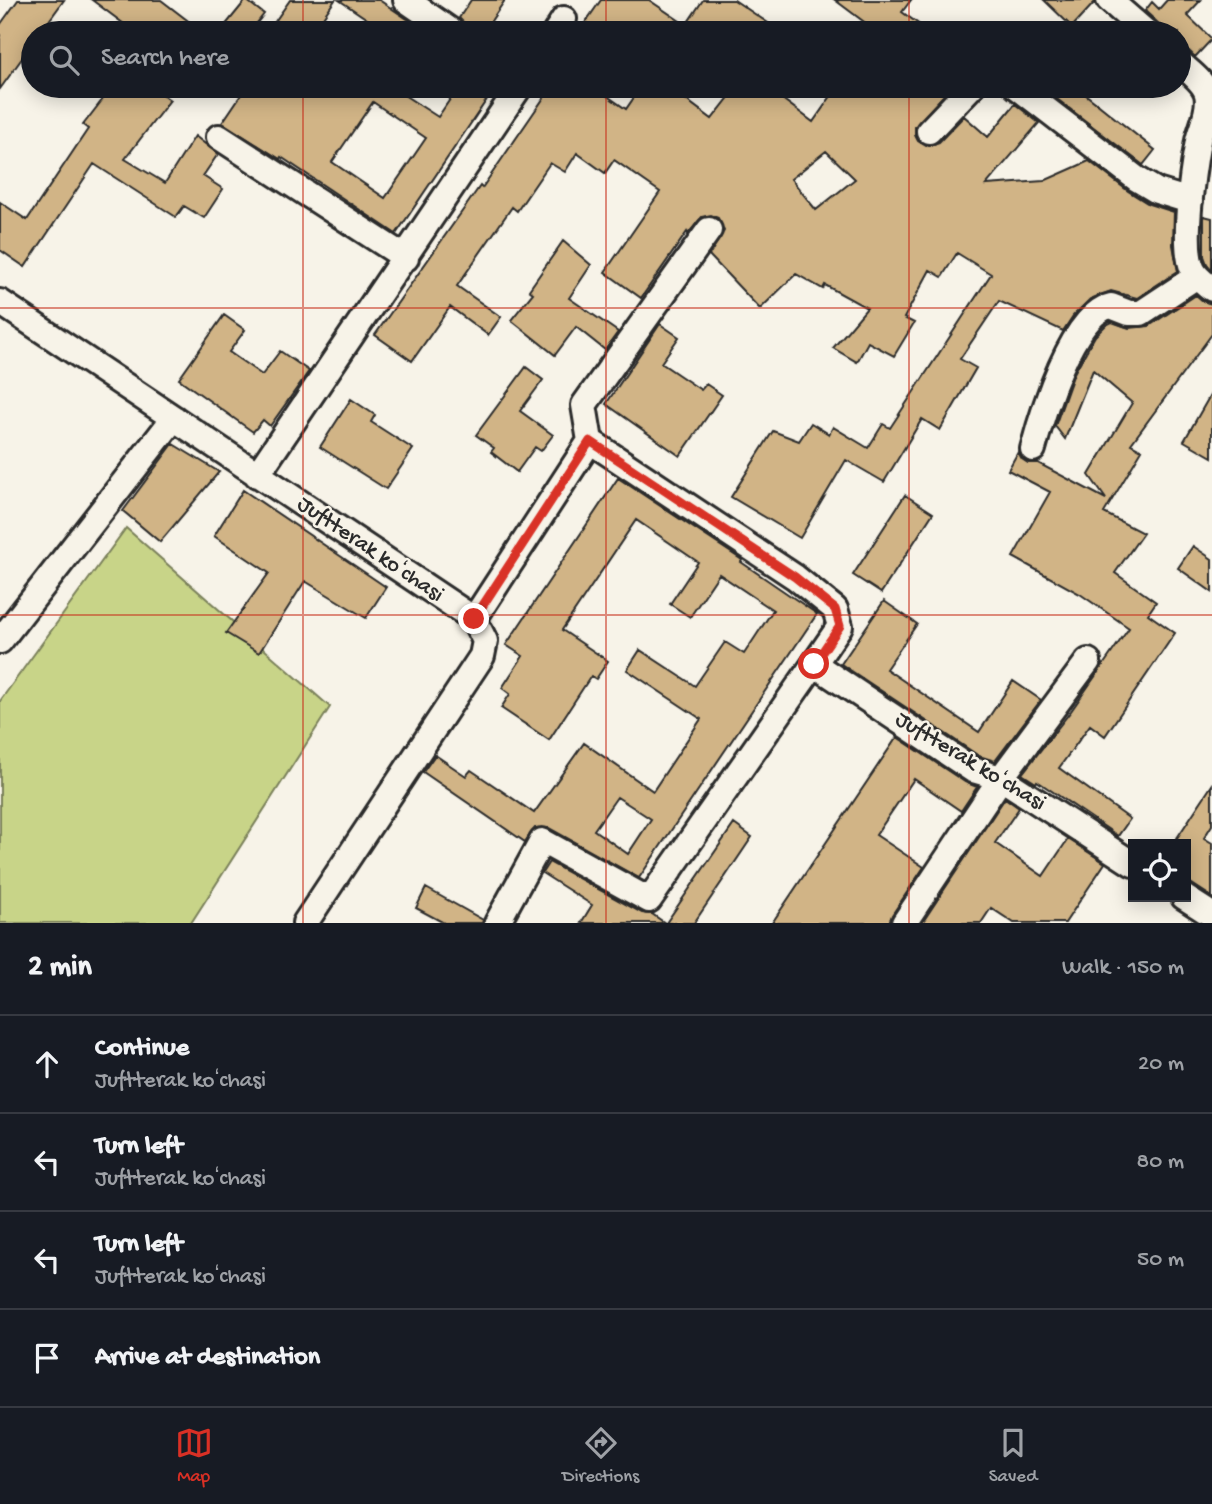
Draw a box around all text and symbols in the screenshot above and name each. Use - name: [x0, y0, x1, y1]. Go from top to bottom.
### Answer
- search box: [21, 21, 1191, 98]
- icon: search: [45, 41, 83, 79]
- text: Search here: [101, 44, 229, 75]
- street label: Juftterak koʻchasi: [292, 491, 448, 609]
- route end: [458, 603, 489, 634]
- route start: [798, 648, 829, 679]
- street label: Juftterak koʻchasi: [890, 706, 1050, 818]
- map controls: [1128, 839, 1191, 902]
- button: locate: [1128, 839, 1191, 902]
- text: 2 min: [28, 951, 92, 986]
- text: Walk · 150 m: [1062, 955, 1184, 982]
- text: Continue: [95, 1034, 189, 1065]
- icon: ahead: [28, 1045, 66, 1083]
- text: 20 m: [1138, 1051, 1184, 1078]
- text: Juftterak koʻchasi: [95, 1068, 266, 1095]
- text: Turn left: [95, 1132, 183, 1163]
- icon: left: [28, 1143, 66, 1181]
- text: 80 m: [1137, 1149, 1184, 1176]
- text: Juftterak koʻchasi: [95, 1166, 266, 1193]
- text: Turn left: [95, 1230, 183, 1261]
- icon: left: [28, 1241, 66, 1279]
- text: 50 m: [1137, 1247, 1184, 1274]
- text: Juftterak koʻchasi: [95, 1264, 266, 1291]
- icon: arrive: [28, 1339, 66, 1377]
- text: Arrive at destination: [95, 1343, 320, 1374]
- tab: Map: [175, 1424, 213, 1489]
- tab: Directions: [562, 1424, 639, 1489]
- tab: Saved: [989, 1424, 1037, 1489]

